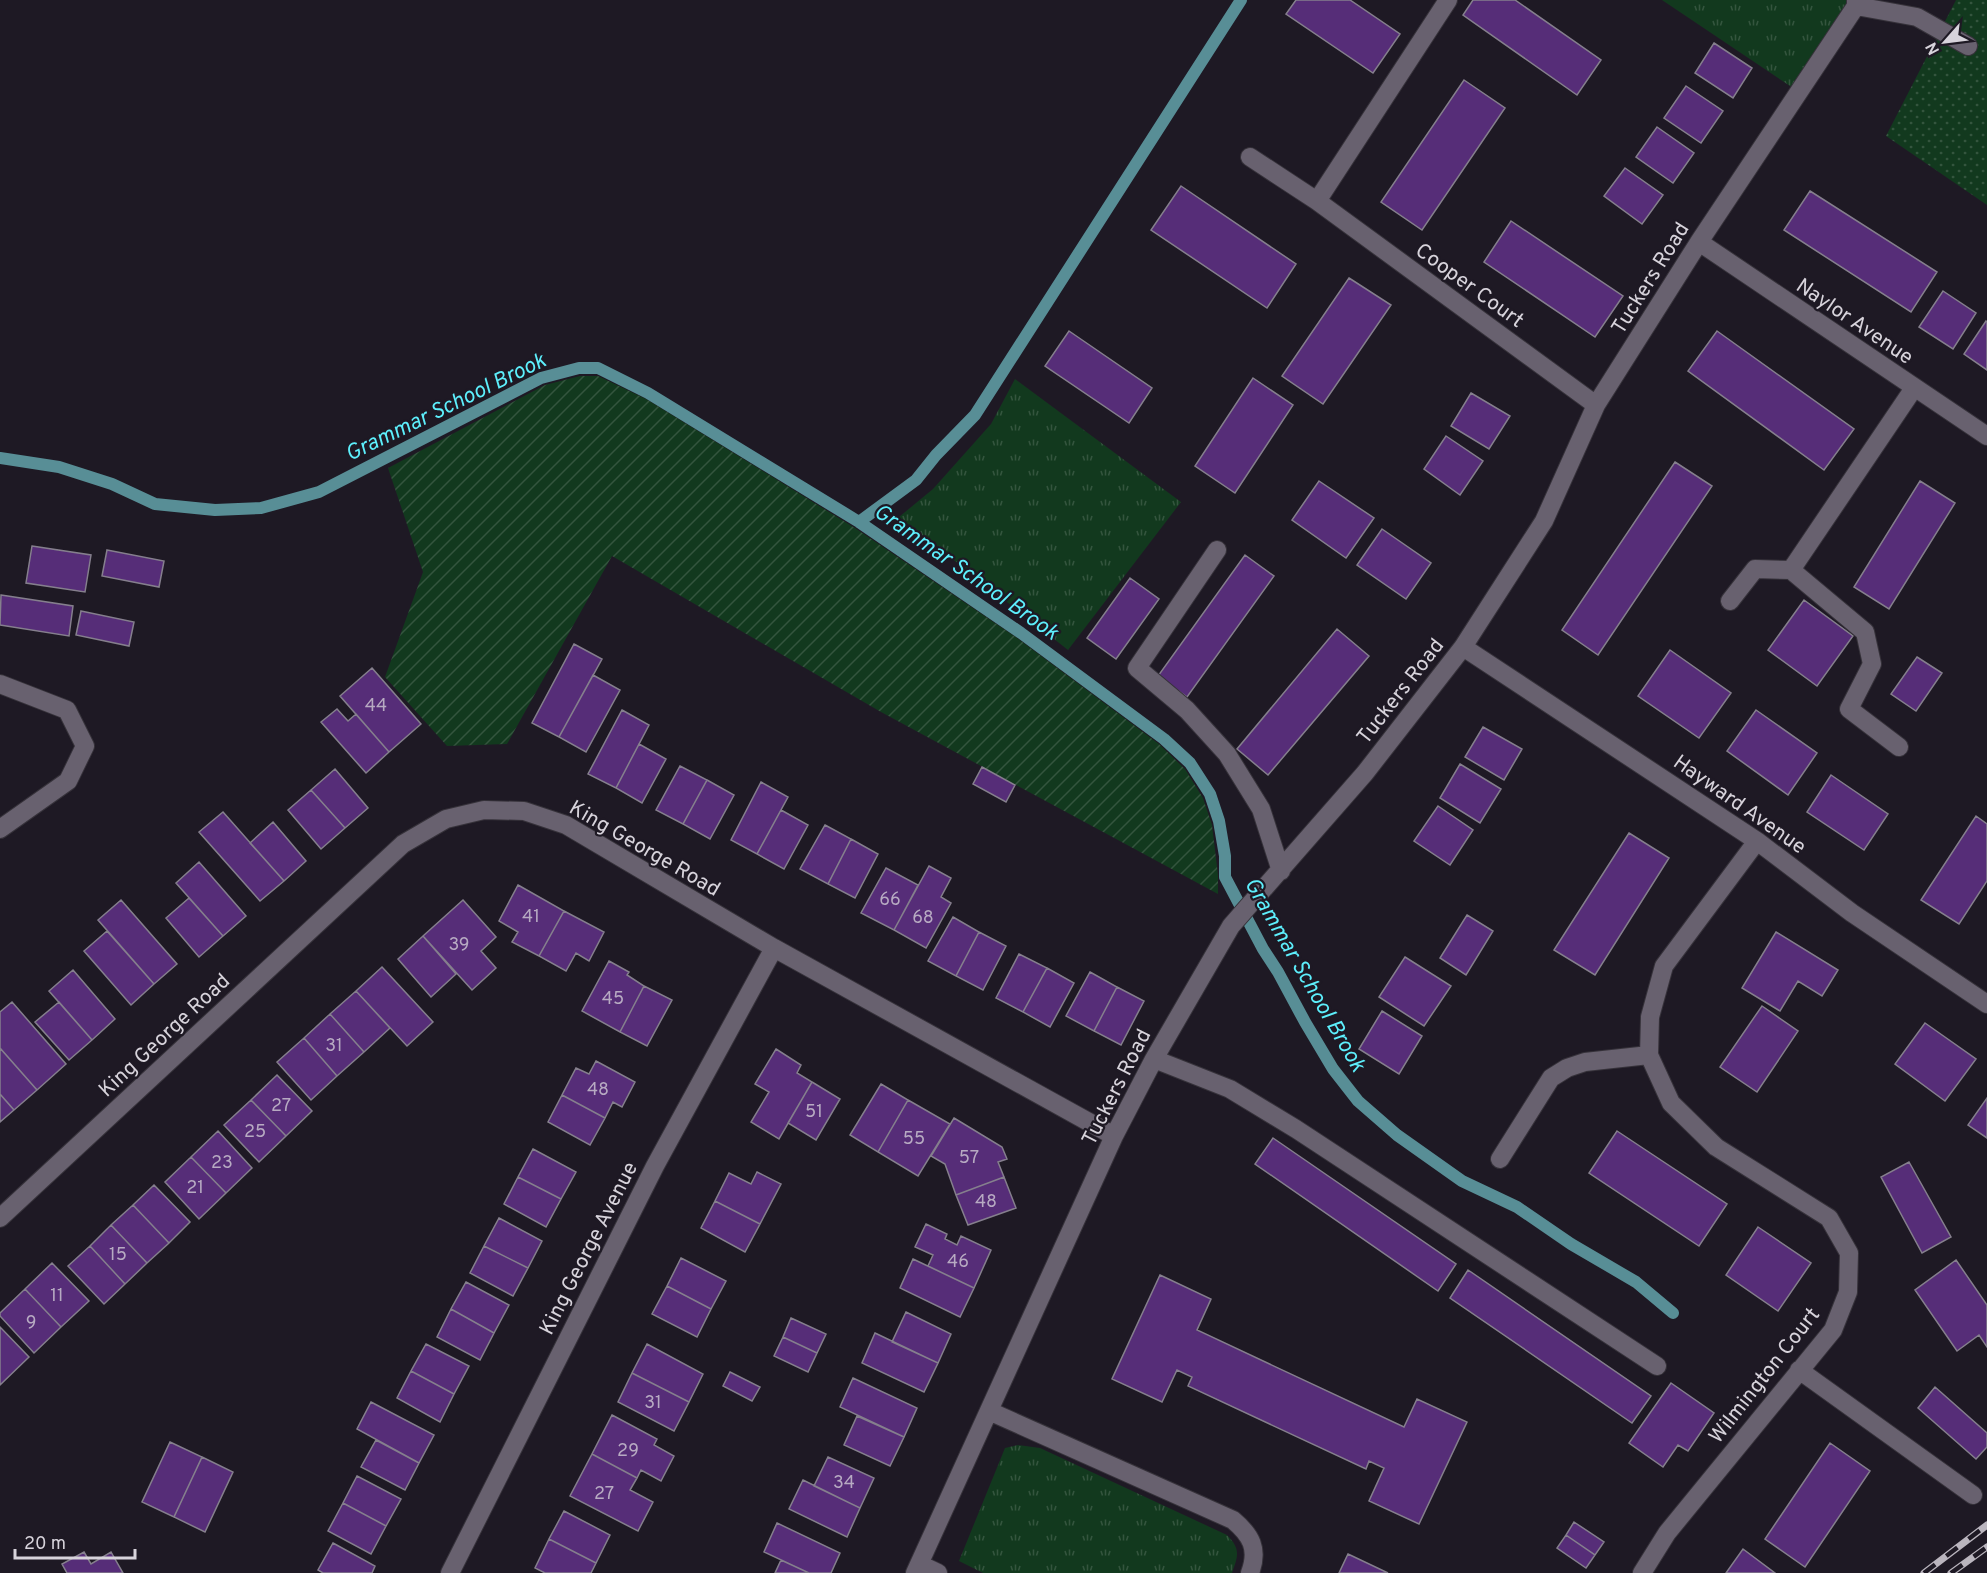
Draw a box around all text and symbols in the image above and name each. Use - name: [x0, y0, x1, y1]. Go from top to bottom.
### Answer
- north arrow: [1915, 12, 1975, 72]
- text: N: [1922, 38, 1945, 58]
- street label: Tuckers Road: [1606, 218, 1696, 340]
- street label: Cooper Court: [1409, 238, 1529, 335]
- street label: Naylor Avenue: [1790, 273, 1918, 371]
- water label: Grammar School Brook: [341, 348, 552, 469]
- water label: Grammar School Brook: [868, 499, 1064, 648]
- street label: Tuckers Road: [1351, 634, 1451, 750]
- house number: 44: [365, 695, 387, 718]
- street label: Hayward Avenue: [1667, 749, 1811, 861]
- street label: King George Road: [564, 795, 725, 904]
- water label: Grammar School Brook: [1237, 873, 1371, 1078]
- house number: 66: [879, 889, 901, 912]
- house number: 41: [522, 906, 540, 929]
- house number: 68: [912, 907, 934, 930]
- house number: 39: [448, 934, 470, 957]
- street label: King George Road: [94, 968, 236, 1104]
- house number: 45: [602, 988, 624, 1011]
- street label: Tuckers Road: [1076, 1025, 1158, 1150]
- house number: 31: [325, 1035, 343, 1058]
- house number: 48: [587, 1079, 609, 1102]
- house number: 27: [271, 1095, 291, 1118]
- house number: 51: [805, 1101, 823, 1124]
- house number: 25: [244, 1121, 266, 1144]
- house number: 55: [903, 1128, 925, 1151]
- house number: 57: [959, 1147, 979, 1170]
- house number: 23: [211, 1152, 233, 1175]
- street label: King George Avenue: [534, 1158, 645, 1340]
- house number: 21: [186, 1177, 204, 1200]
- house number: 48: [975, 1191, 997, 1214]
- house number: 15: [109, 1244, 127, 1267]
- house number: 46: [947, 1251, 969, 1274]
- house number: 11: [50, 1285, 64, 1308]
- street label: Wilmington Court: [1704, 1302, 1827, 1449]
- house number: 9: [26, 1312, 36, 1335]
- house number: 31: [644, 1392, 662, 1415]
- house number: 29: [617, 1440, 639, 1463]
- house number: 34: [833, 1472, 855, 1495]
- house number: 27: [594, 1483, 614, 1506]
- scale bar: [15, 1522, 135, 1560]
- text: 20 m: [24, 1533, 66, 1556]

